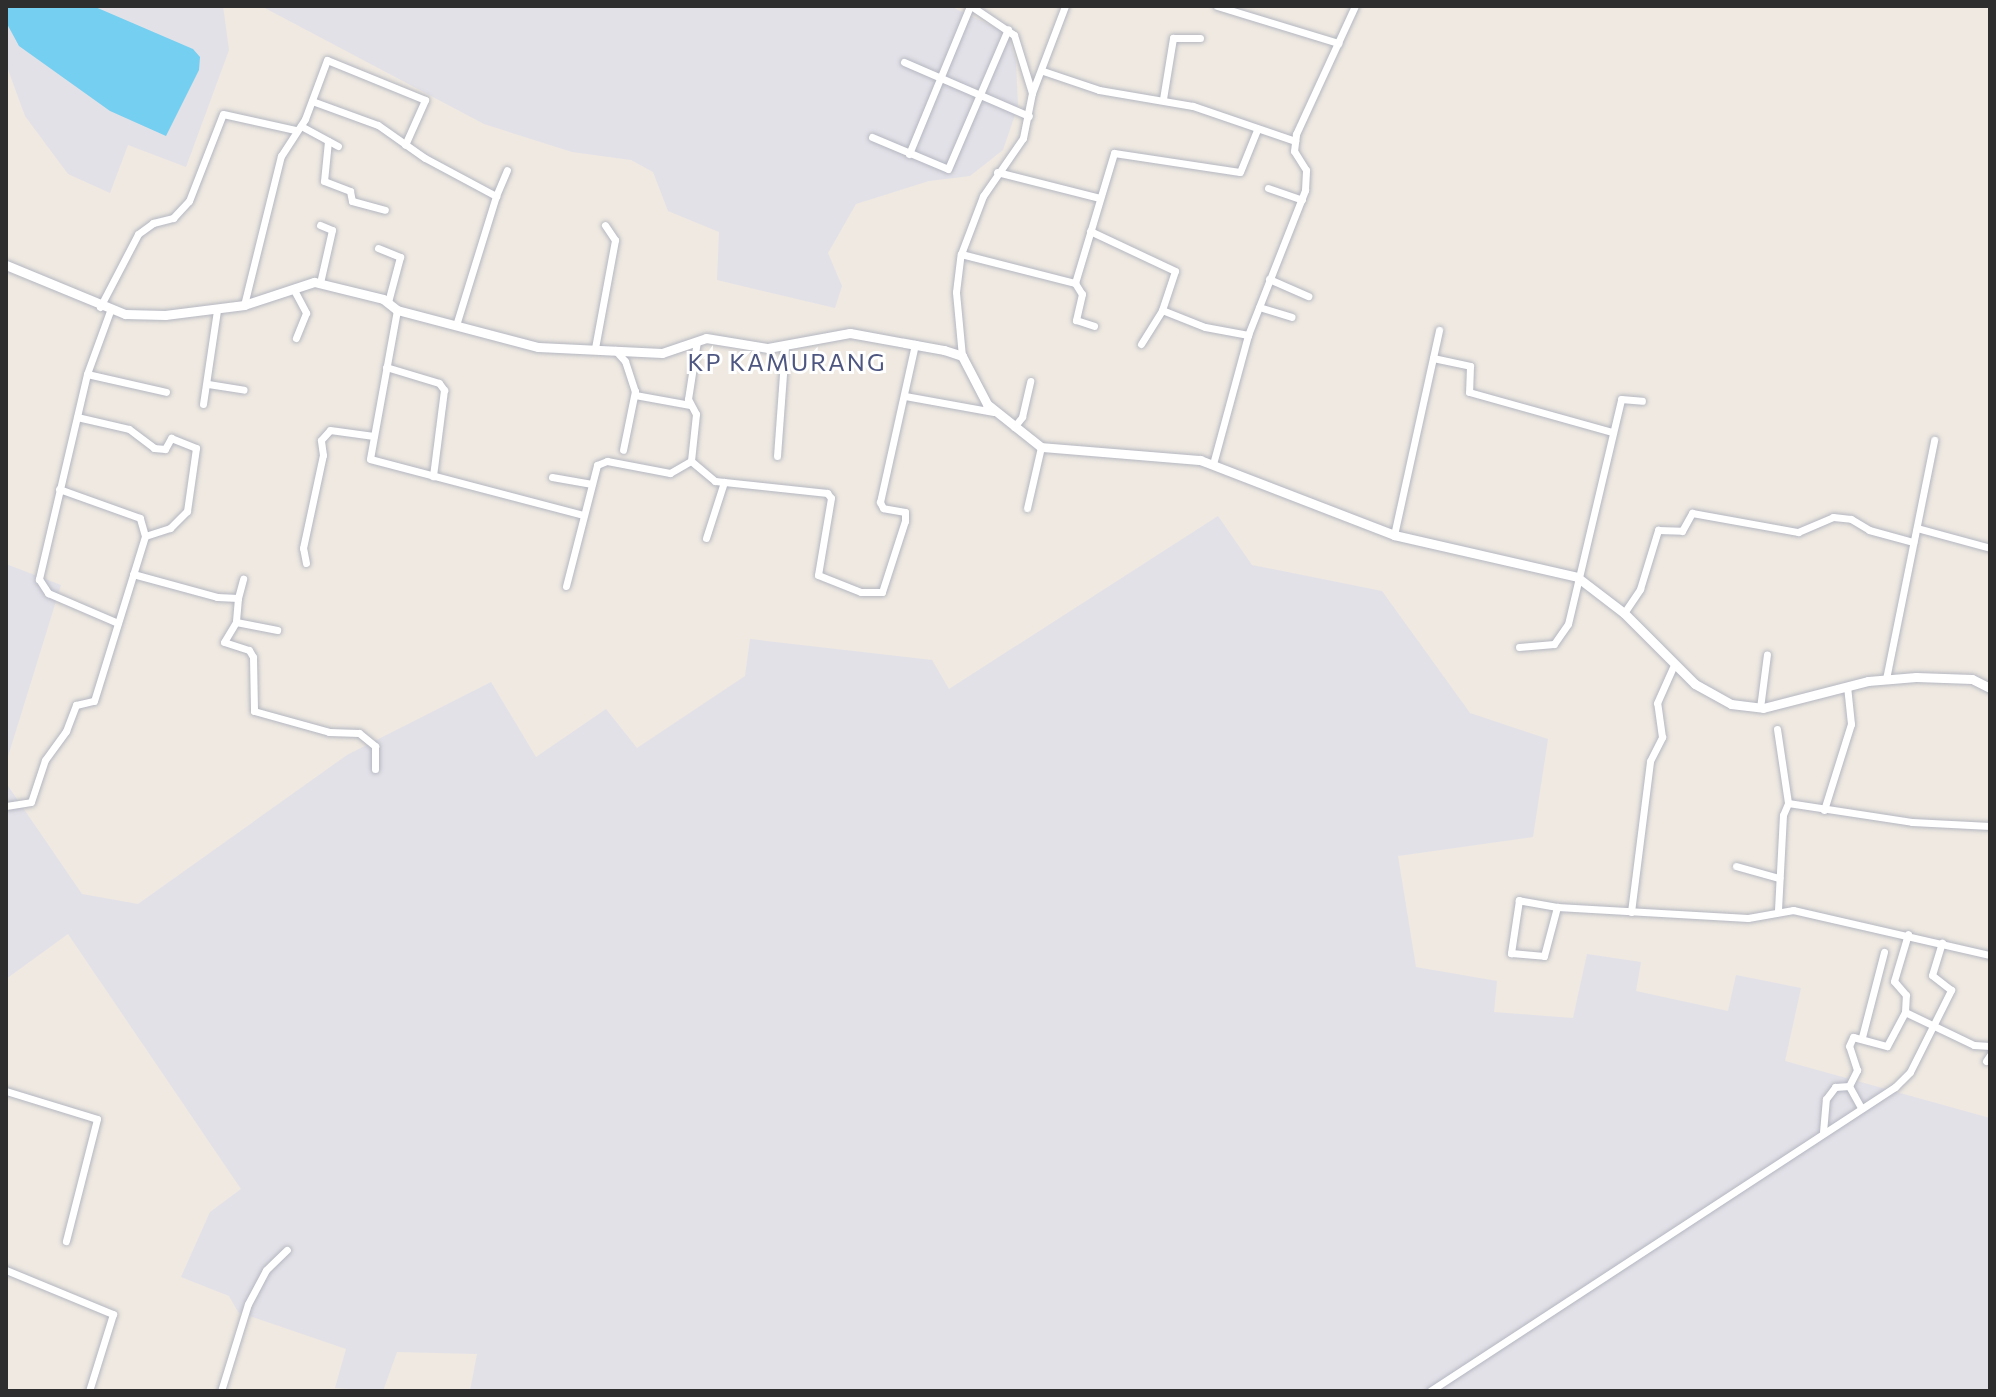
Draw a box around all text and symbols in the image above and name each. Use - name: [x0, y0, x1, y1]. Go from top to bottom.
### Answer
- district label: KP KAMURANG: [688, 348, 886, 376]

